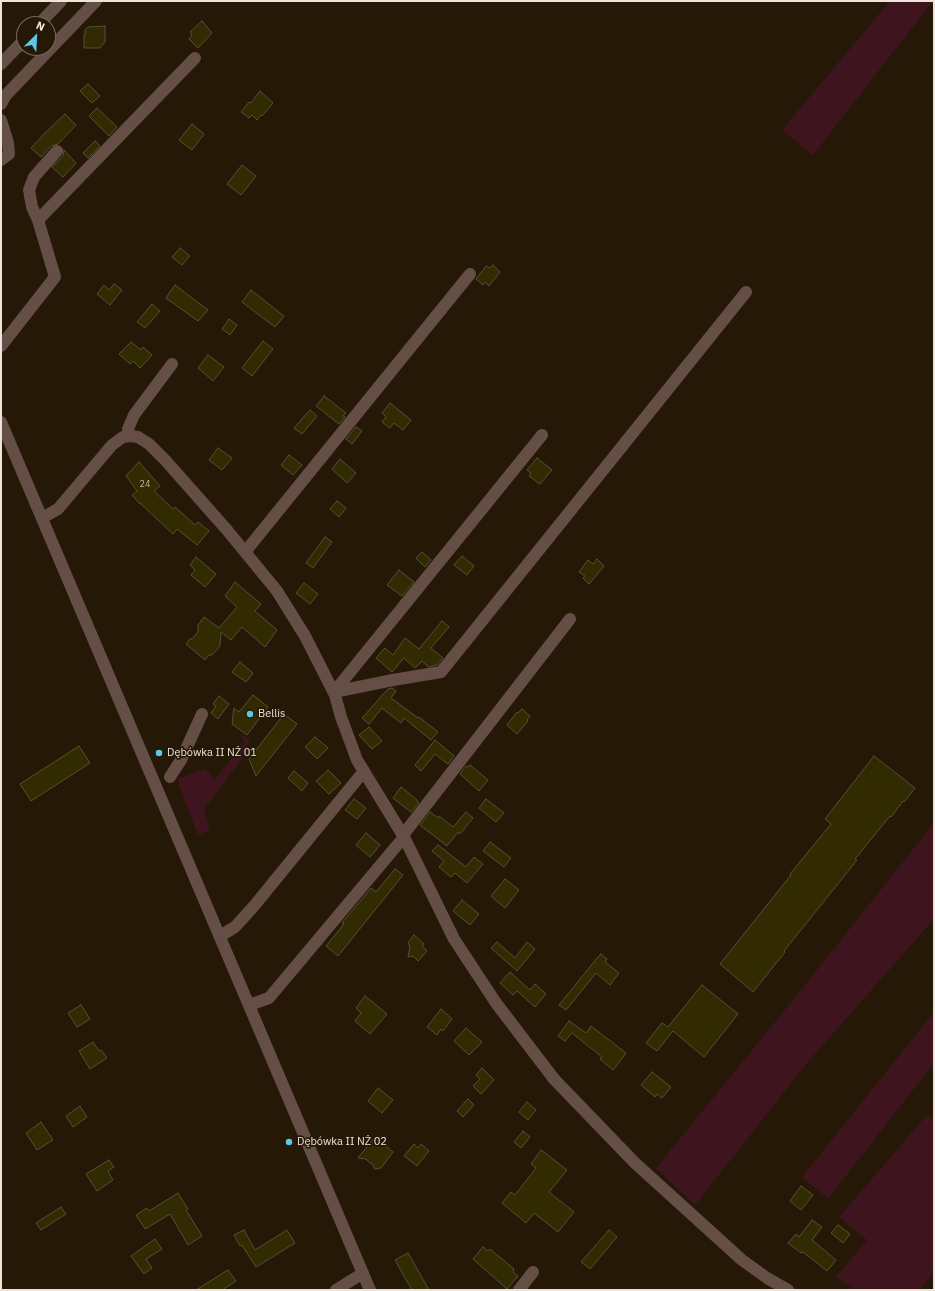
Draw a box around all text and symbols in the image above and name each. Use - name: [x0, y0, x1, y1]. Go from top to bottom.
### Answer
- north arrow: [16, 16, 56, 56]
- text: N: [34, 18, 47, 34]
- house number: 24: [140, 479, 150, 489]
- place label: Bellis: [258, 707, 285, 721]
- marker: Bellis: [245, 709, 255, 719]
- place label: Dębówka II NŻ 01: [167, 746, 257, 760]
- marker: Dębówka II NŻ 01: [154, 748, 164, 758]
- place label: Dębówka II NŻ 02: [297, 1135, 387, 1149]
- marker: Dębówka II NŻ 02: [284, 1137, 294, 1147]

